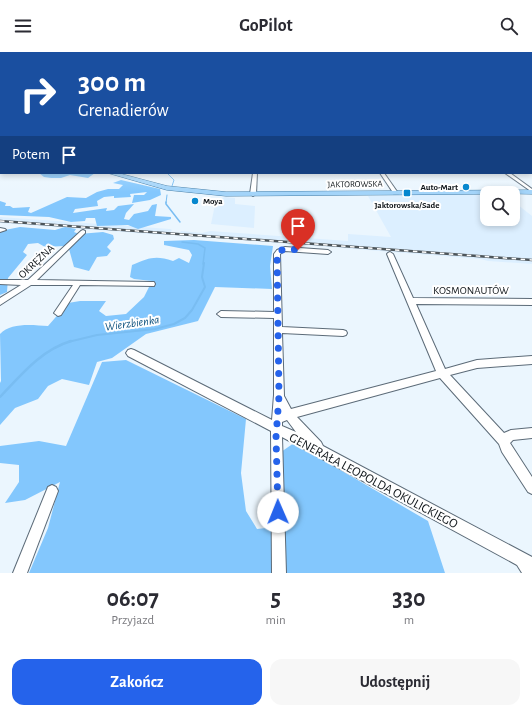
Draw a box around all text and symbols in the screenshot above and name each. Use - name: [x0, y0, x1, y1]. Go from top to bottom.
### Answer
- icon: menu: [12, 15, 34, 37]
- icon: search: [498, 15, 520, 37]
- text: GoPilot: [239, 17, 293, 35]
- icon: right: [12, 68, 64, 120]
- text: 300 m: [78, 69, 146, 97]
- text: Grenadierów: [78, 102, 169, 120]
- icon: arrive: [58, 144, 80, 166]
- text: Potem: [12, 147, 50, 162]
- street label: JAKTOROWSKA: [327, 180, 383, 189]
- marker: Auto-Mart: [461, 182, 471, 192]
- place label: Auto-Mart: [421, 183, 458, 192]
- map controls: [480, 186, 520, 226]
- button: search: [480, 186, 520, 226]
- marker: Jaktorowska/Sade: [402, 188, 412, 198]
- marker: Moya: [190, 196, 200, 206]
- place label: Moya: [203, 197, 223, 206]
- place label: Jaktorowska/Sade: [374, 201, 440, 210]
- pin: [281, 209, 315, 250]
- icon: arrive: [287, 215, 309, 237]
- street label: OKRĘŻNA: [16, 242, 57, 280]
- street label: KOSMONAUTÓW: [433, 284, 509, 296]
- water label: Wierzbienka: [104, 313, 160, 333]
- street label: GENERAŁA LEOPOLDA OKULICKIEGO: [287, 431, 460, 531]
- position arrow: [257, 491, 299, 533]
- text: 06:07: [107, 587, 159, 611]
- text: 5: [270, 587, 281, 611]
- text: 330: [392, 587, 425, 611]
- text: Przyjazd: [111, 614, 154, 627]
- text: min: [266, 614, 286, 627]
- text: m: [404, 614, 414, 627]
- button: Zakończ: [12, 659, 262, 705]
- button: Udostępnij: [270, 659, 520, 705]

